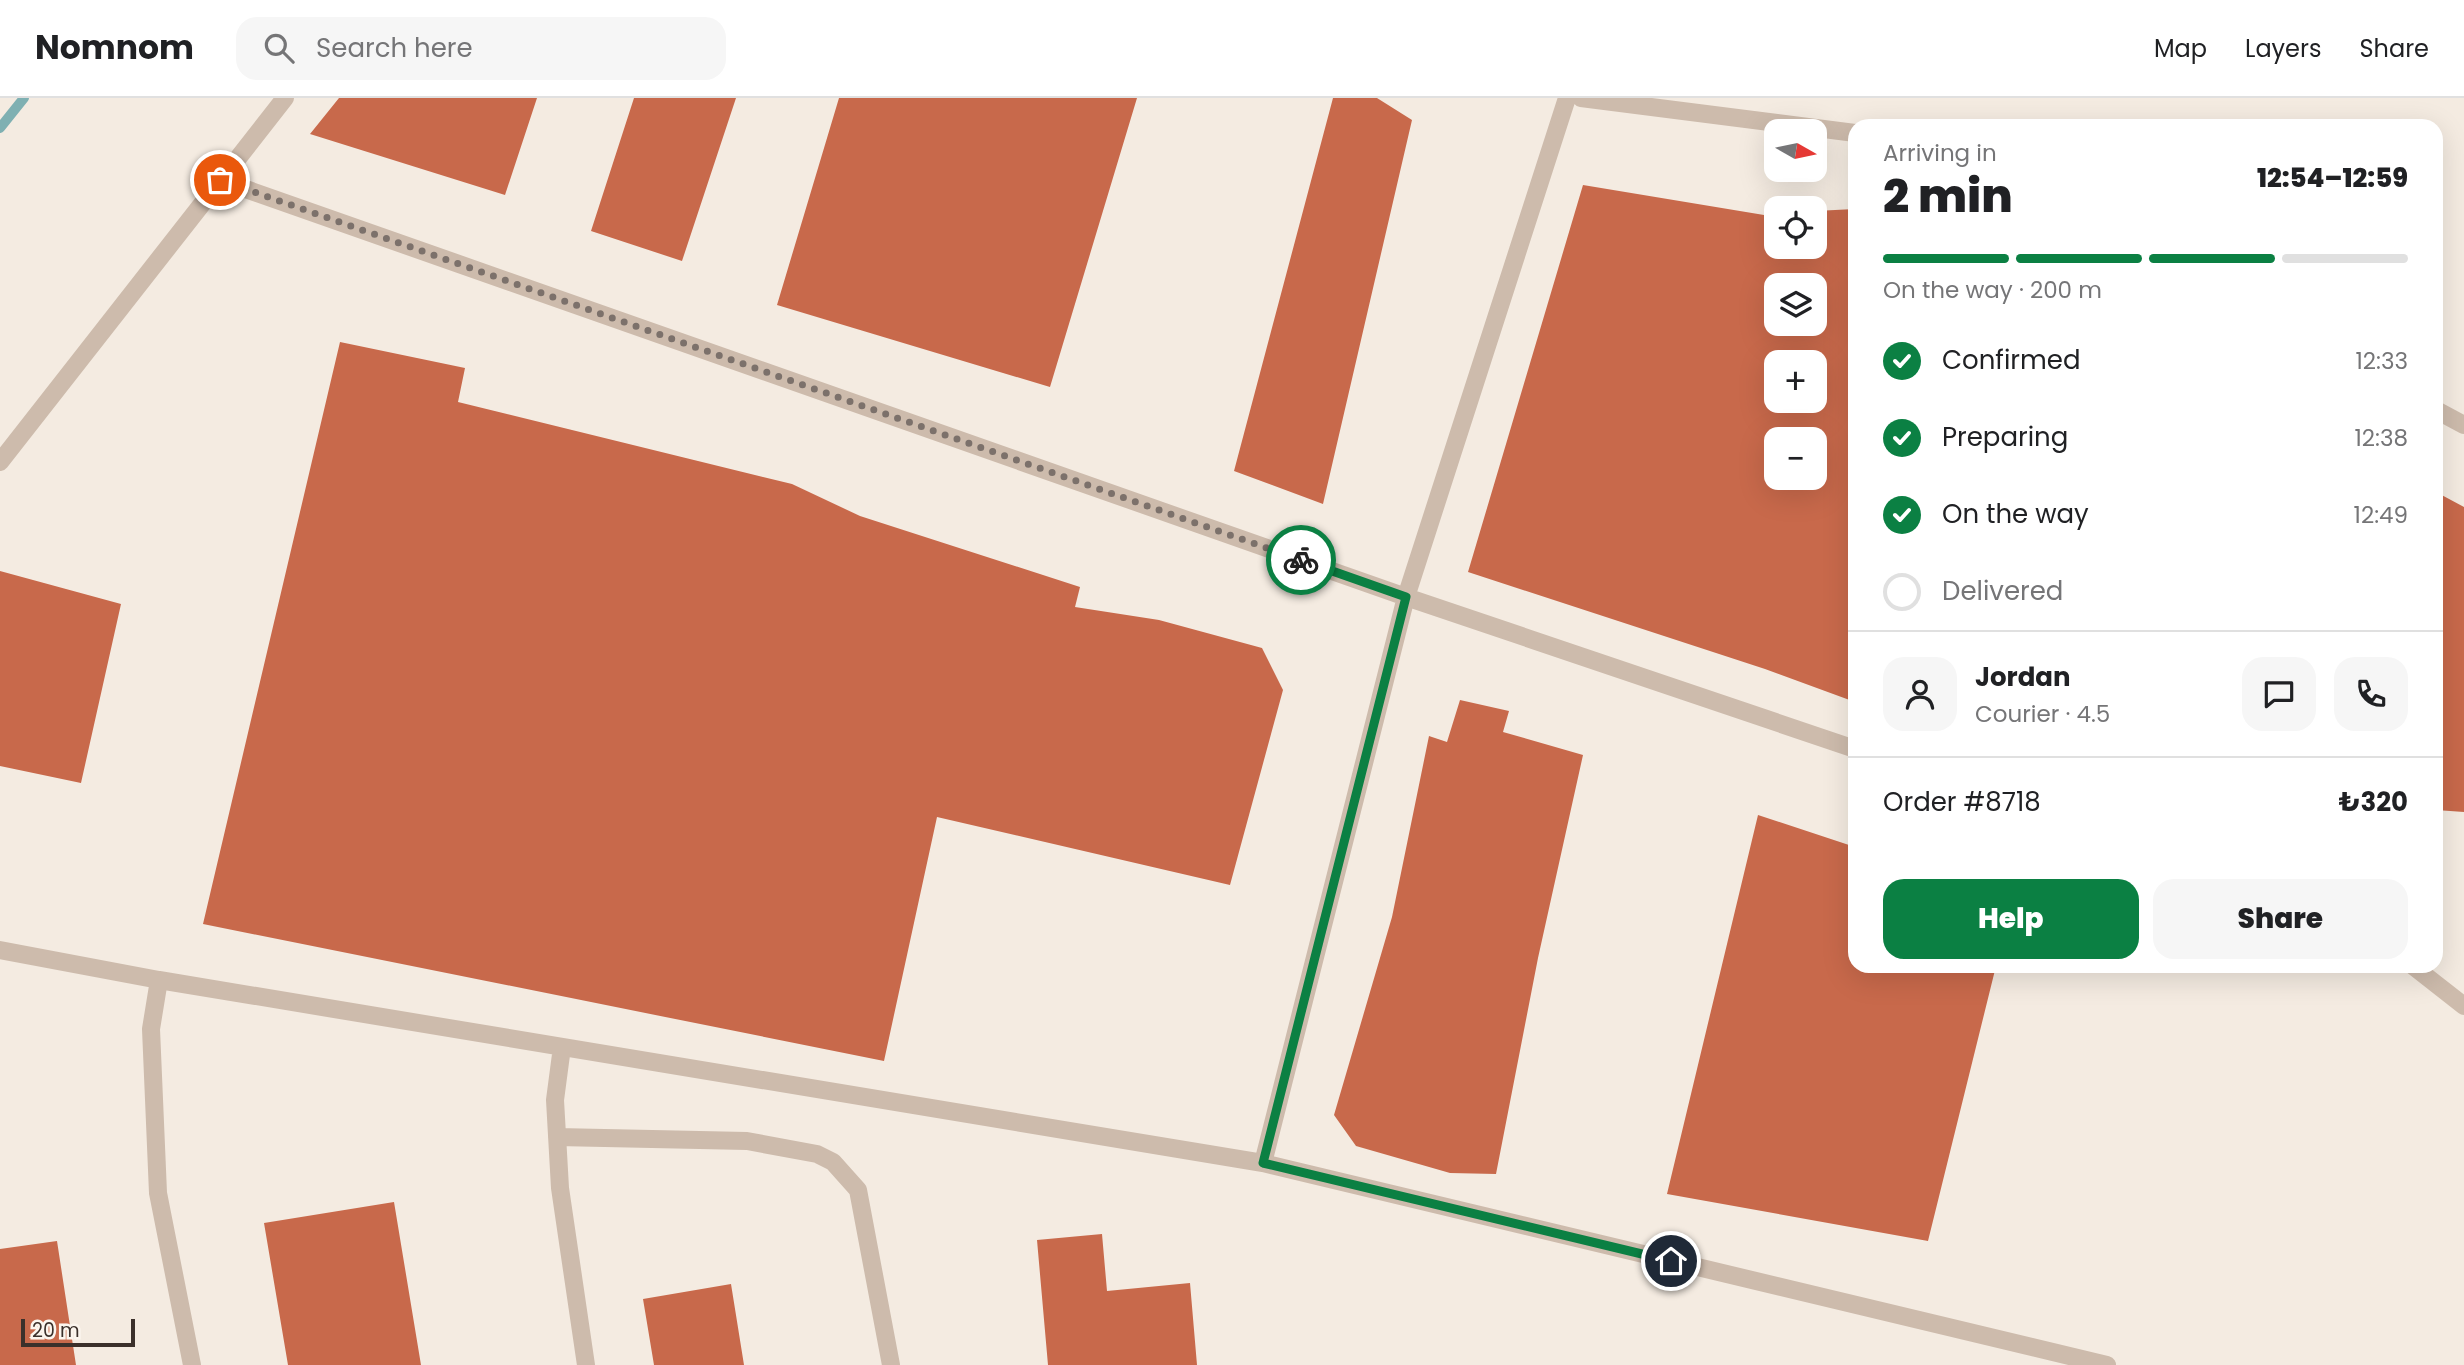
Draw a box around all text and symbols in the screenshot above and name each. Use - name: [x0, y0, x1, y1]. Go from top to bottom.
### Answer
- search box: [236, 17, 726, 80]
- text: Nomnom: [35, 24, 194, 71]
- icon: search: [260, 29, 298, 67]
- text: Search here: [316, 30, 473, 66]
- text: Map: [2154, 32, 2207, 65]
- text: Layers: [2245, 32, 2321, 65]
- text: Share: [2359, 32, 2429, 65]
- north arrow: [1764, 119, 1827, 182]
- map controls: [1764, 119, 1827, 490]
- text: Arriving in: [1883, 137, 1997, 169]
- pin: [190, 150, 250, 210]
- text: 12:54–12:59: [2257, 160, 2408, 196]
- icon: bag: [201, 161, 239, 199]
- text: 2 min: [1883, 164, 2013, 228]
- button: locate: [1764, 196, 1827, 259]
- button: layers: [1764, 273, 1827, 336]
- text: On the way · 200 m: [1883, 274, 2102, 306]
- icon: check: [1883, 342, 1921, 380]
- text: Confirmed: [1942, 342, 2080, 378]
- text: 12:33: [2355, 345, 2408, 377]
- button: +: [1764, 350, 1827, 413]
- icon: check: [1883, 419, 1921, 457]
- text: Preparing: [1942, 419, 2068, 455]
- text: 12:38: [2354, 422, 2408, 454]
- button: −: [1764, 427, 1827, 490]
- icon: check: [1883, 496, 1921, 534]
- text: On the way: [1942, 496, 2089, 532]
- text: 12:49: [2354, 499, 2408, 531]
- courier: [1266, 525, 1336, 595]
- icon: bike: [1282, 541, 1320, 579]
- text: Delivered: [1942, 573, 2063, 609]
- button: person: [1883, 657, 1957, 731]
- button: chat: [2242, 657, 2316, 731]
- button: phone: [2334, 657, 2408, 731]
- text: Jordan: [1975, 659, 2071, 695]
- text: Courier · 4.5: [1975, 698, 2110, 730]
- text: Order #8718: [1883, 784, 2041, 820]
- text: ₺320: [2339, 784, 2408, 820]
- button: Help: [1883, 879, 2139, 959]
- button: Share: [2153, 879, 2408, 959]
- pin: [1641, 1231, 1701, 1291]
- icon: home: [1652, 1242, 1690, 1280]
- scale bar: [21, 1316, 135, 1348]
- text: 20 m: [32, 1317, 80, 1344]

